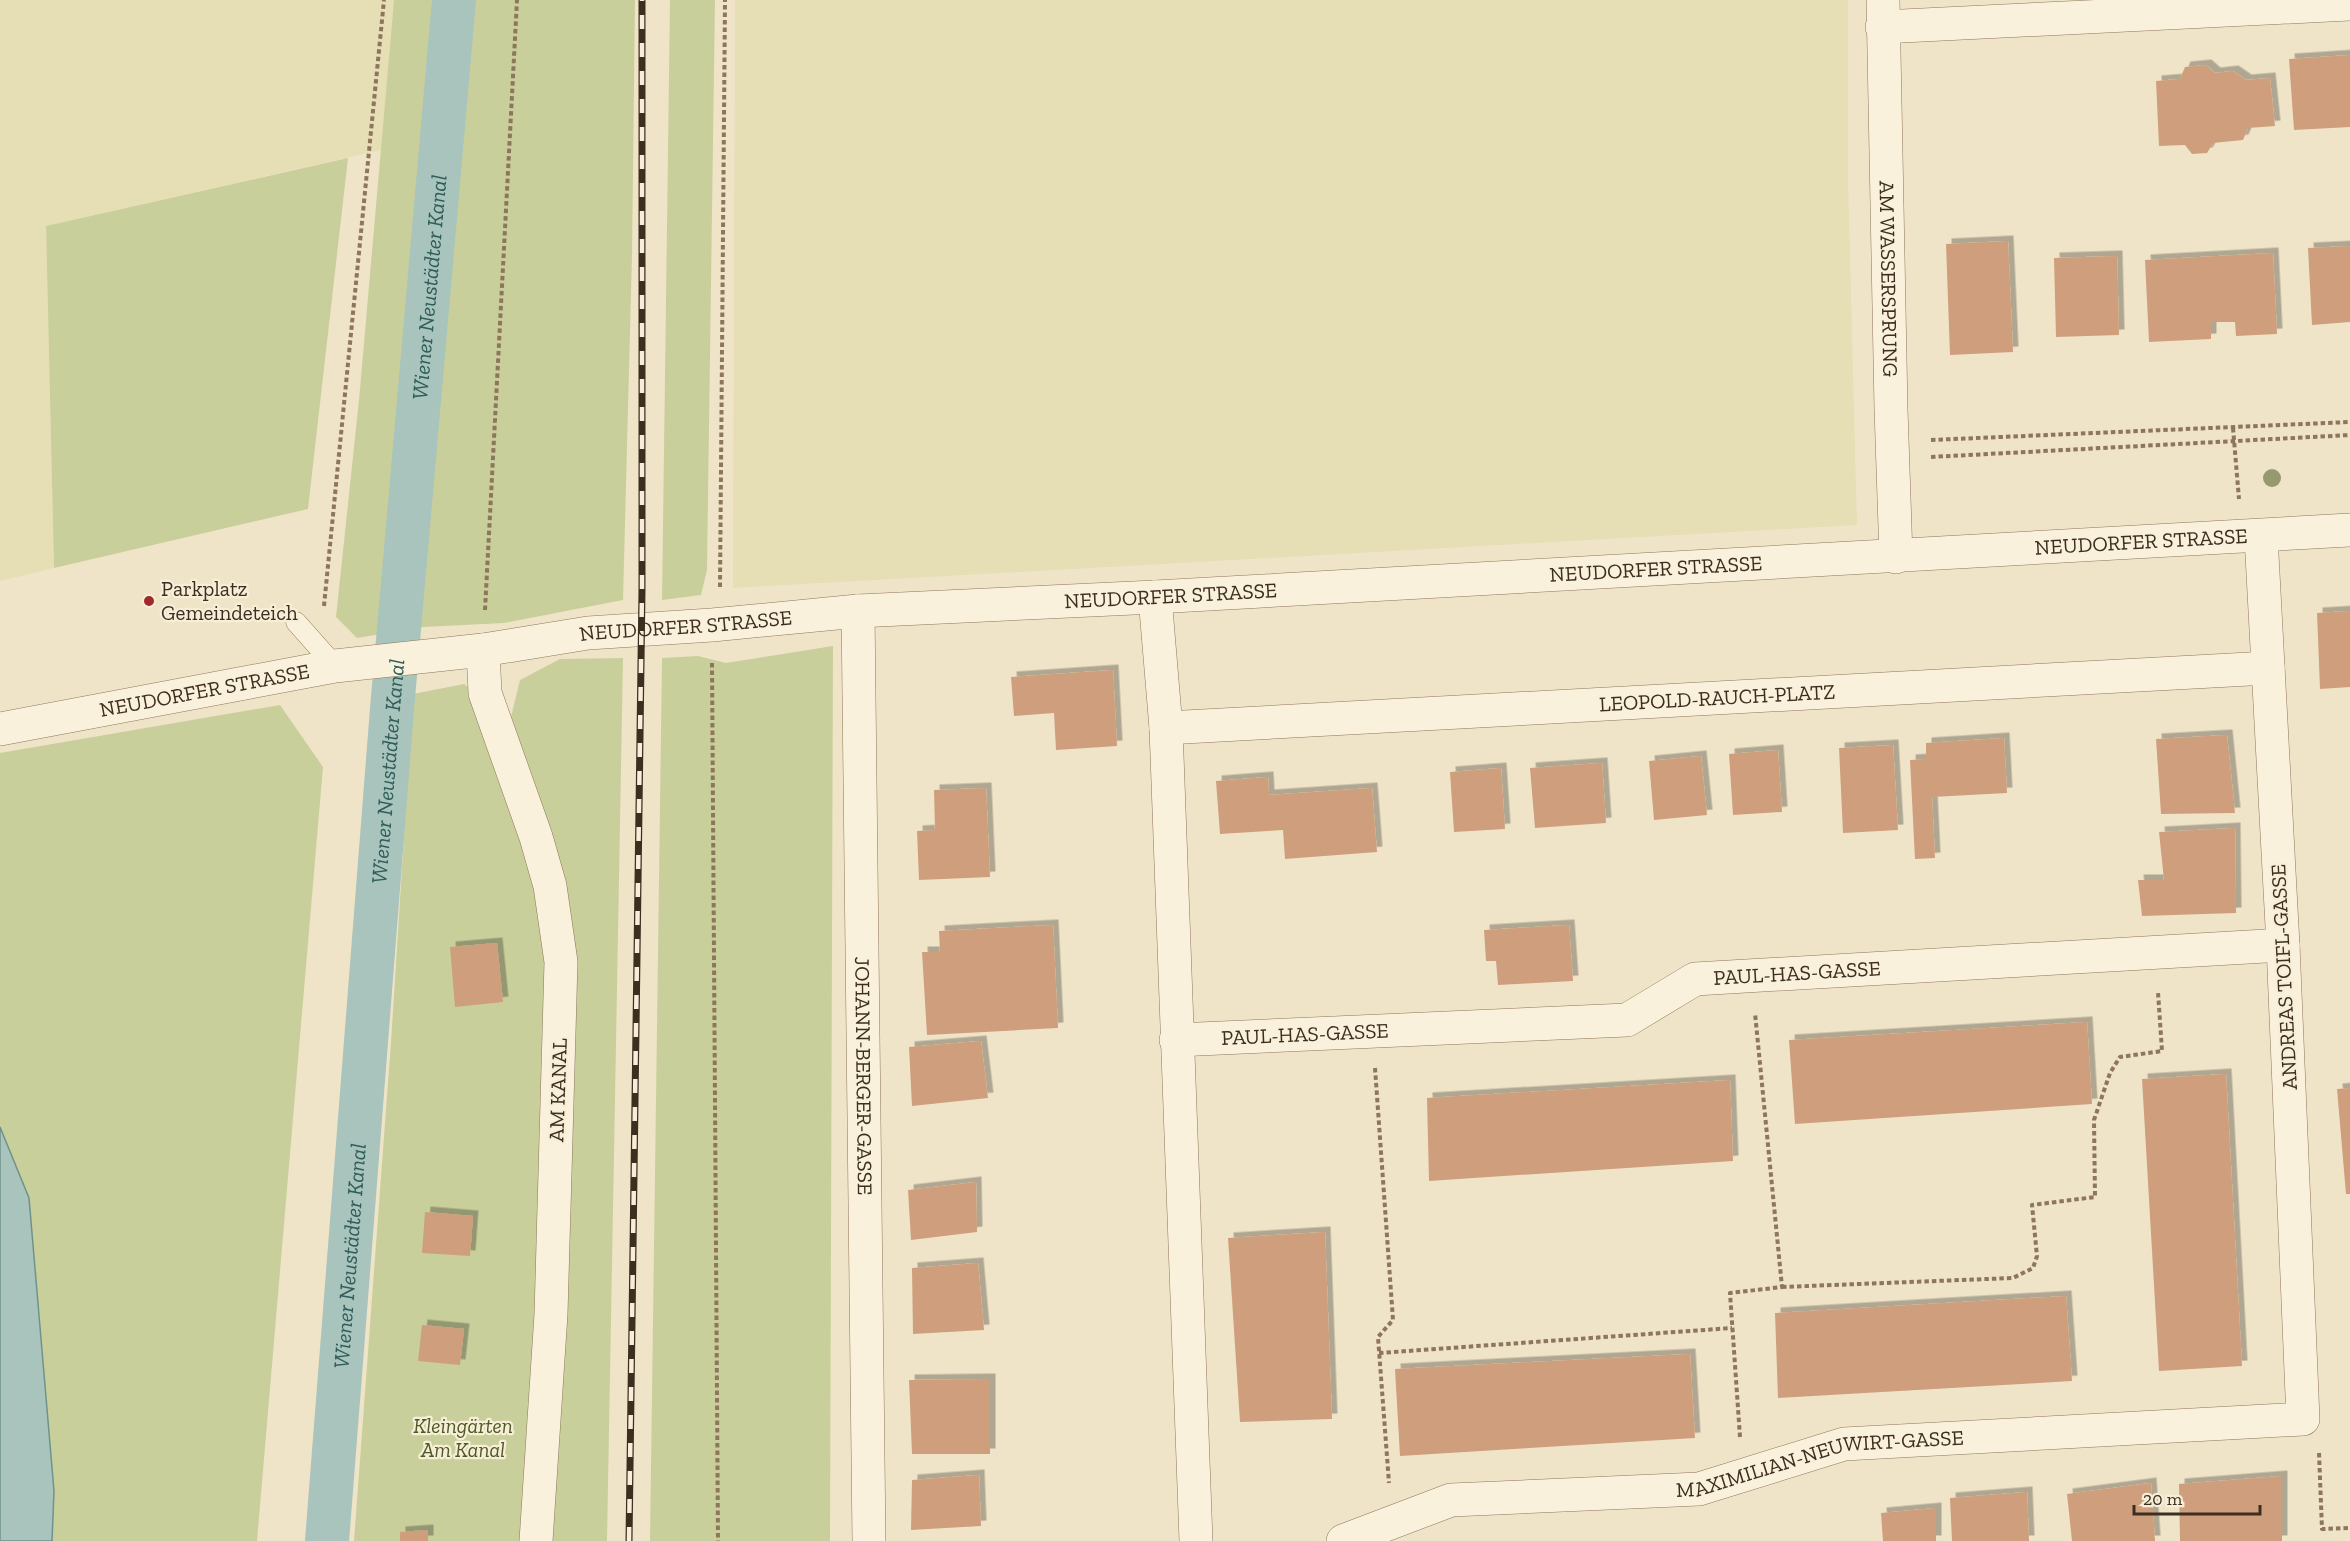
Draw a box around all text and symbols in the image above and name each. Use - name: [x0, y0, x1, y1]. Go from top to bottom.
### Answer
- water label: Wiener Neustädter Kanal: [406, 174, 453, 401]
- street label: AM WASSERSPRUNG: [1875, 180, 1903, 377]
- street label: NEUDORFER STRASSE: [2034, 523, 2248, 560]
- street label: NEUDORFER STRASSE: [1549, 550, 1763, 587]
- place label: Parkplatz Gemeindeteich: [161, 576, 298, 625]
- street label: NEUDORFER STRASSE: [1064, 577, 1278, 613]
- marker: Parkplatz Gemeindeteich: [142, 594, 156, 608]
- street label: NEUDORFER STRASSE: [577, 604, 793, 646]
- street label: NEUDORFER STRASSE: [97, 658, 311, 722]
- water label: Wiener Neustädter Kanal: [365, 658, 410, 885]
- street label: LEOPOLD-RAUCH-PLATZ: [1599, 679, 1836, 716]
- street label: ANDREAS TOIFL-GASSE: [2265, 864, 2302, 1091]
- street label: PAUL-HAS-GASSE: [1713, 955, 1881, 990]
- street label: JOHANN-BERGER-GASSE: [850, 957, 878, 1195]
- street label: PAUL-HAS-GASSE: [1221, 1018, 1389, 1050]
- street label: AM KANAL: [543, 1037, 572, 1142]
- water label: Wiener Neustädter Kanal: [328, 1142, 372, 1369]
- park label: Kleingärten Am Kanal: [413, 1413, 513, 1462]
- street label: MAXIMILIAN-NEUWIRT-GASSE: [1675, 1425, 1964, 1502]
- scale bar: [2134, 1478, 2260, 1516]
- text: 20 m: [2143, 1488, 2183, 1510]

